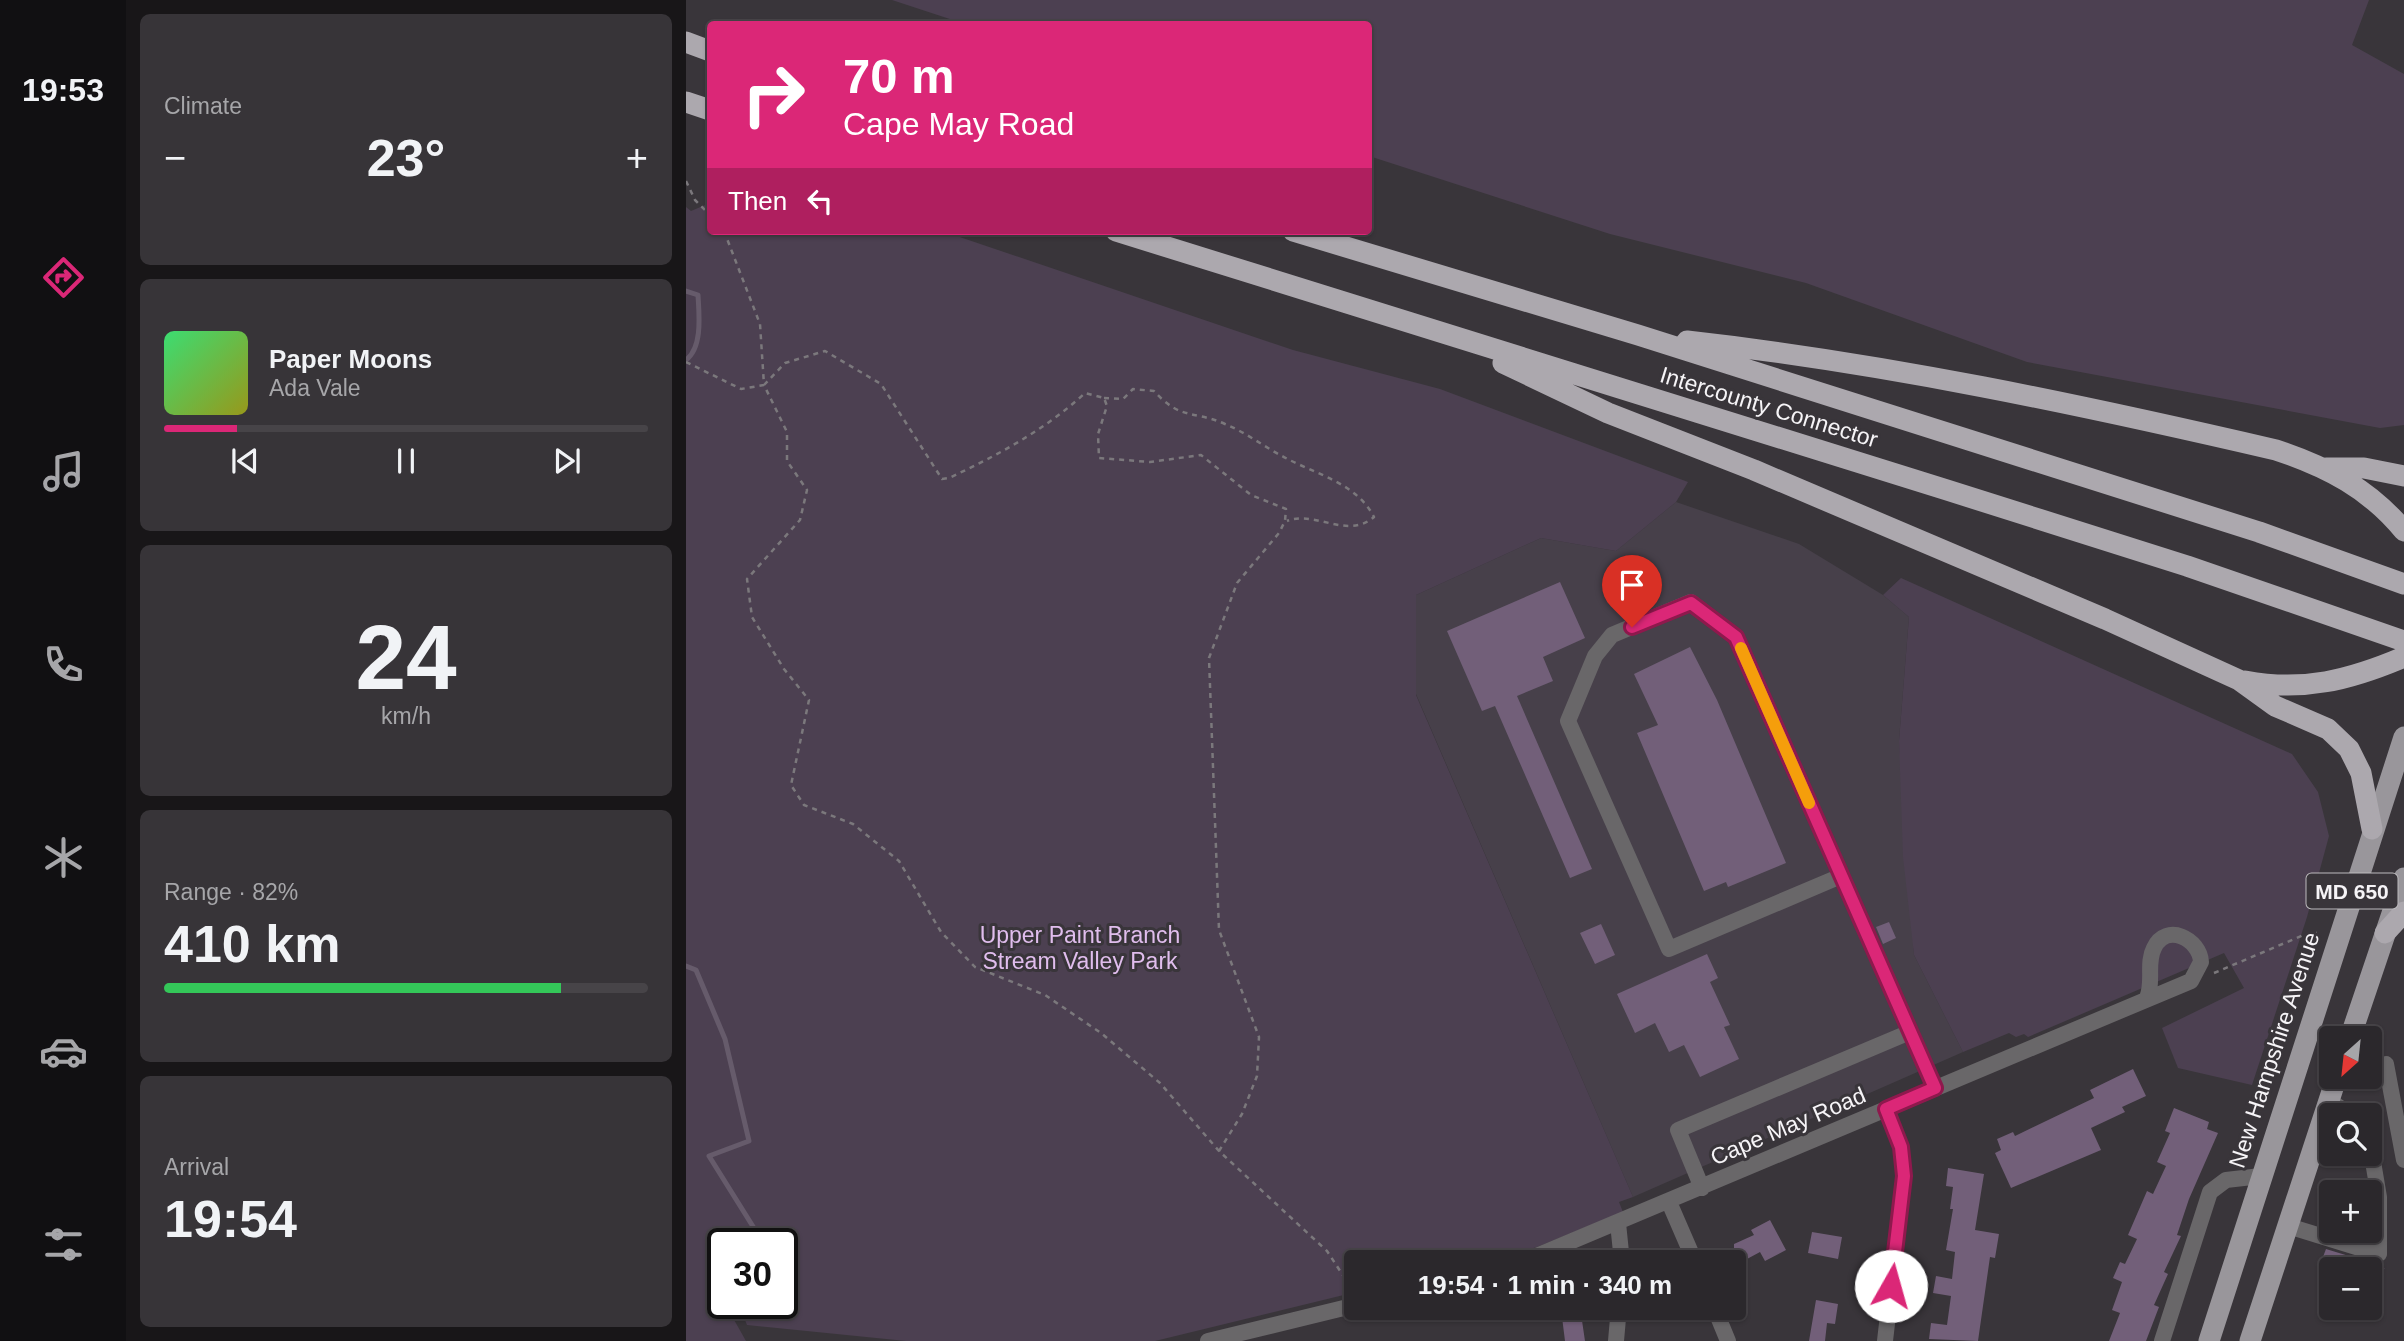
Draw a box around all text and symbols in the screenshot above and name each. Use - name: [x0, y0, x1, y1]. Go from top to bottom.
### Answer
- icon: right: [728, 49, 819, 140]
- text: 70 m: [843, 49, 955, 103]
- text: 19:53: [22, 72, 104, 108]
- text: Climate: [164, 93, 242, 119]
- text: Cape May Road: [843, 106, 1074, 142]
- text: 23°: [367, 129, 445, 187]
- text: −: [164, 137, 186, 179]
- text: +: [626, 137, 648, 179]
- icon: left: [801, 182, 839, 220]
- text: Then: [728, 186, 787, 216]
- icon: directions: [39, 253, 88, 302]
- text: Paper Moons: [269, 344, 432, 374]
- street label: Intercounty Connector: [1657, 361, 1881, 453]
- text: Ada Vale: [269, 375, 361, 401]
- icon: previous: [226, 442, 264, 480]
- icon: pause: [387, 442, 425, 480]
- icon: next: [548, 442, 586, 480]
- icon: music: [39, 447, 88, 496]
- pin: [1602, 555, 1662, 627]
- icon: arrive: [1613, 566, 1651, 604]
- text: 24: [355, 607, 457, 708]
- icon: phone: [39, 640, 88, 689]
- text: km/h: [381, 703, 431, 729]
- icon: climate: [39, 833, 88, 882]
- road number: MD 650: [2306, 874, 2398, 908]
- text: Range · 82%: [164, 879, 298, 905]
- text: 410 km: [164, 915, 340, 973]
- park label: Upper Paint Branch Stream Valley Park: [980, 922, 1180, 974]
- street label: New Hampshire Avenue: [2224, 929, 2324, 1171]
- north arrow: [2319, 1026, 2382, 1088]
- map controls: [2319, 1026, 2382, 1320]
- icon: car: [39, 1027, 88, 1076]
- street label: Cape May Road: [1706, 1082, 1870, 1170]
- button: search: [2319, 1103, 2382, 1166]
- text: Arrival: [164, 1154, 229, 1180]
- button: +: [2319, 1180, 2382, 1243]
- text: 19:54: [164, 1190, 297, 1248]
- icon: filters: [39, 1220, 88, 1269]
- speed limit sign: 30: [707, 1228, 798, 1319]
- position arrow: [1854, 1249, 1928, 1323]
- button: −: [2319, 1257, 2382, 1320]
- text: 19:54 · 1 min · 340 m: [1418, 1270, 1672, 1300]

